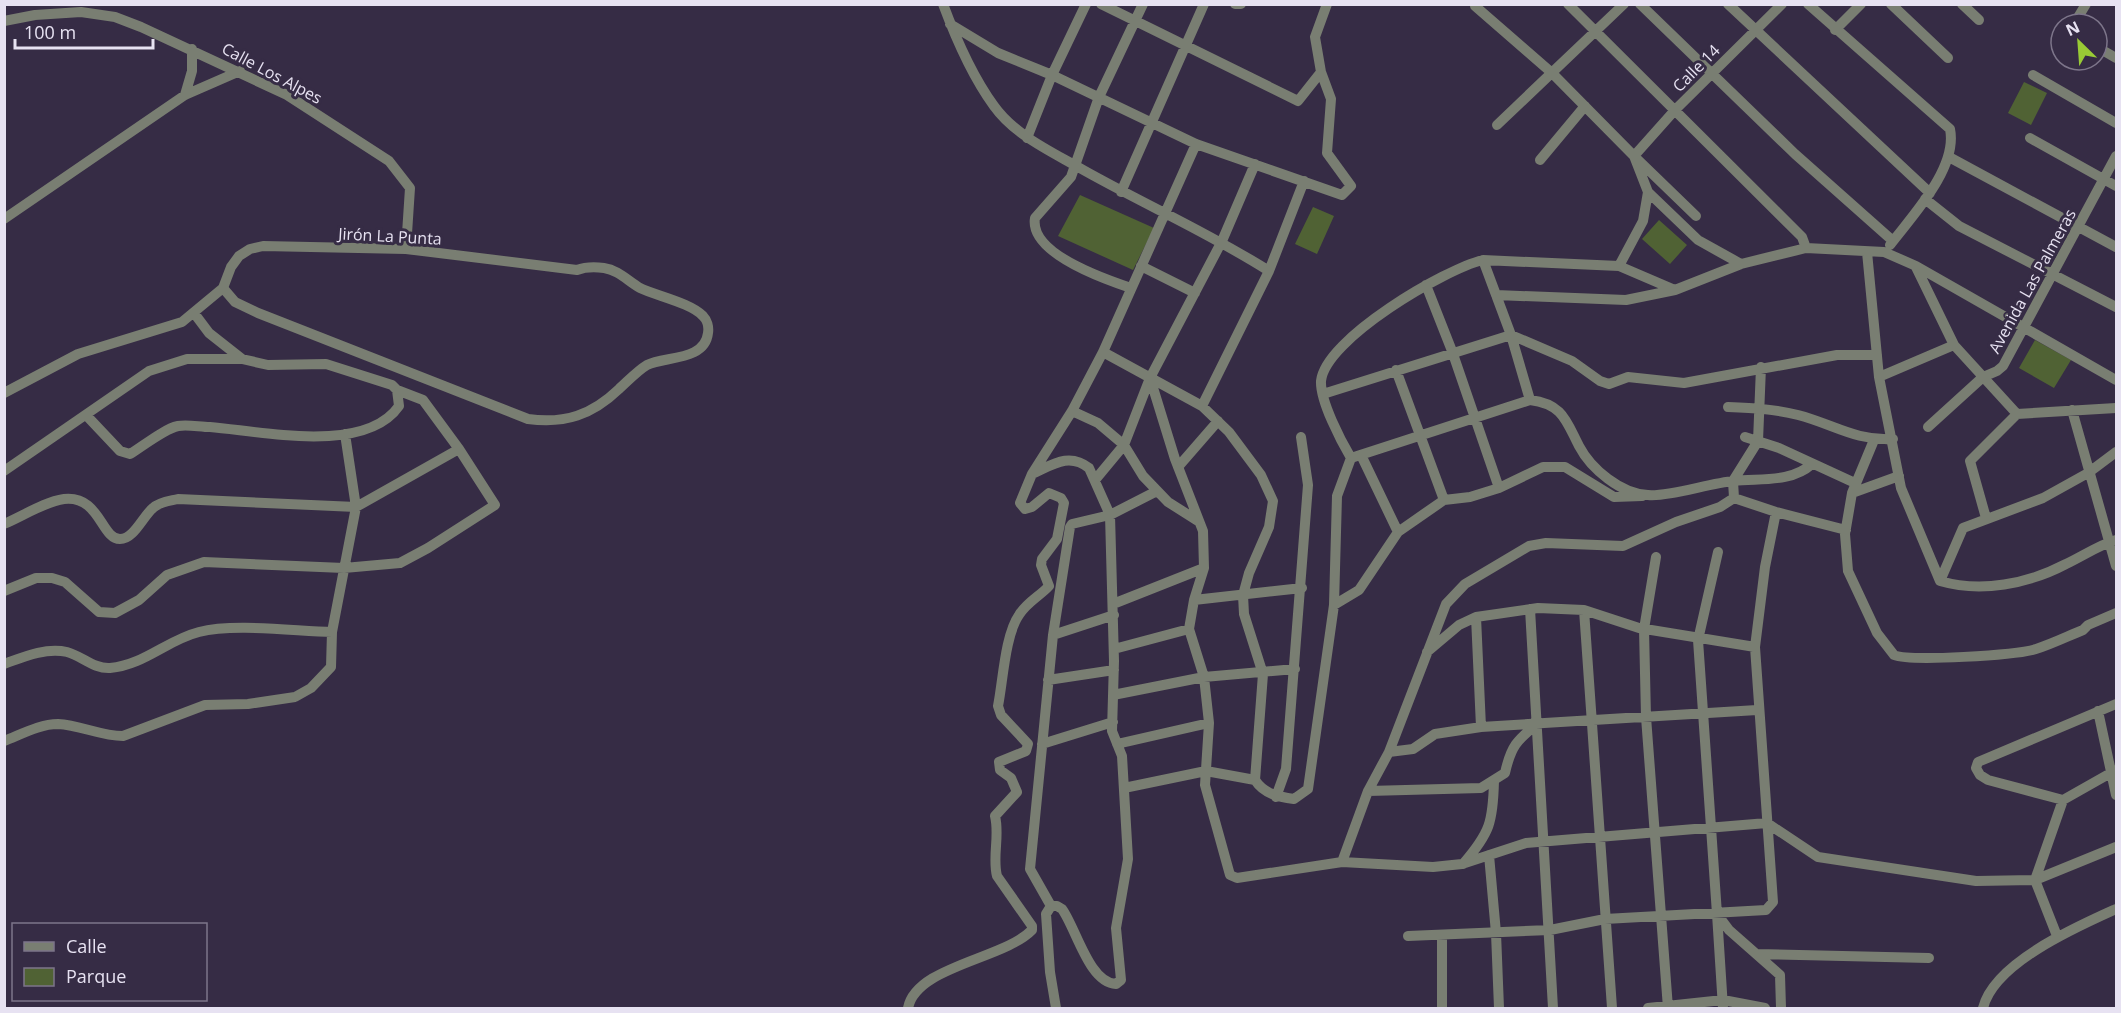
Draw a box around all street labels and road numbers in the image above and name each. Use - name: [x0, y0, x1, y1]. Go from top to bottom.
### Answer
- street label: Calle Los Alpes: [218, 37, 326, 109]
- street label: Calle 14: [1668, 40, 1724, 96]
- street label: Avenida Las Palmeras: [1983, 205, 2081, 357]
- street label: Jirón La Punta: [336, 222, 442, 250]

